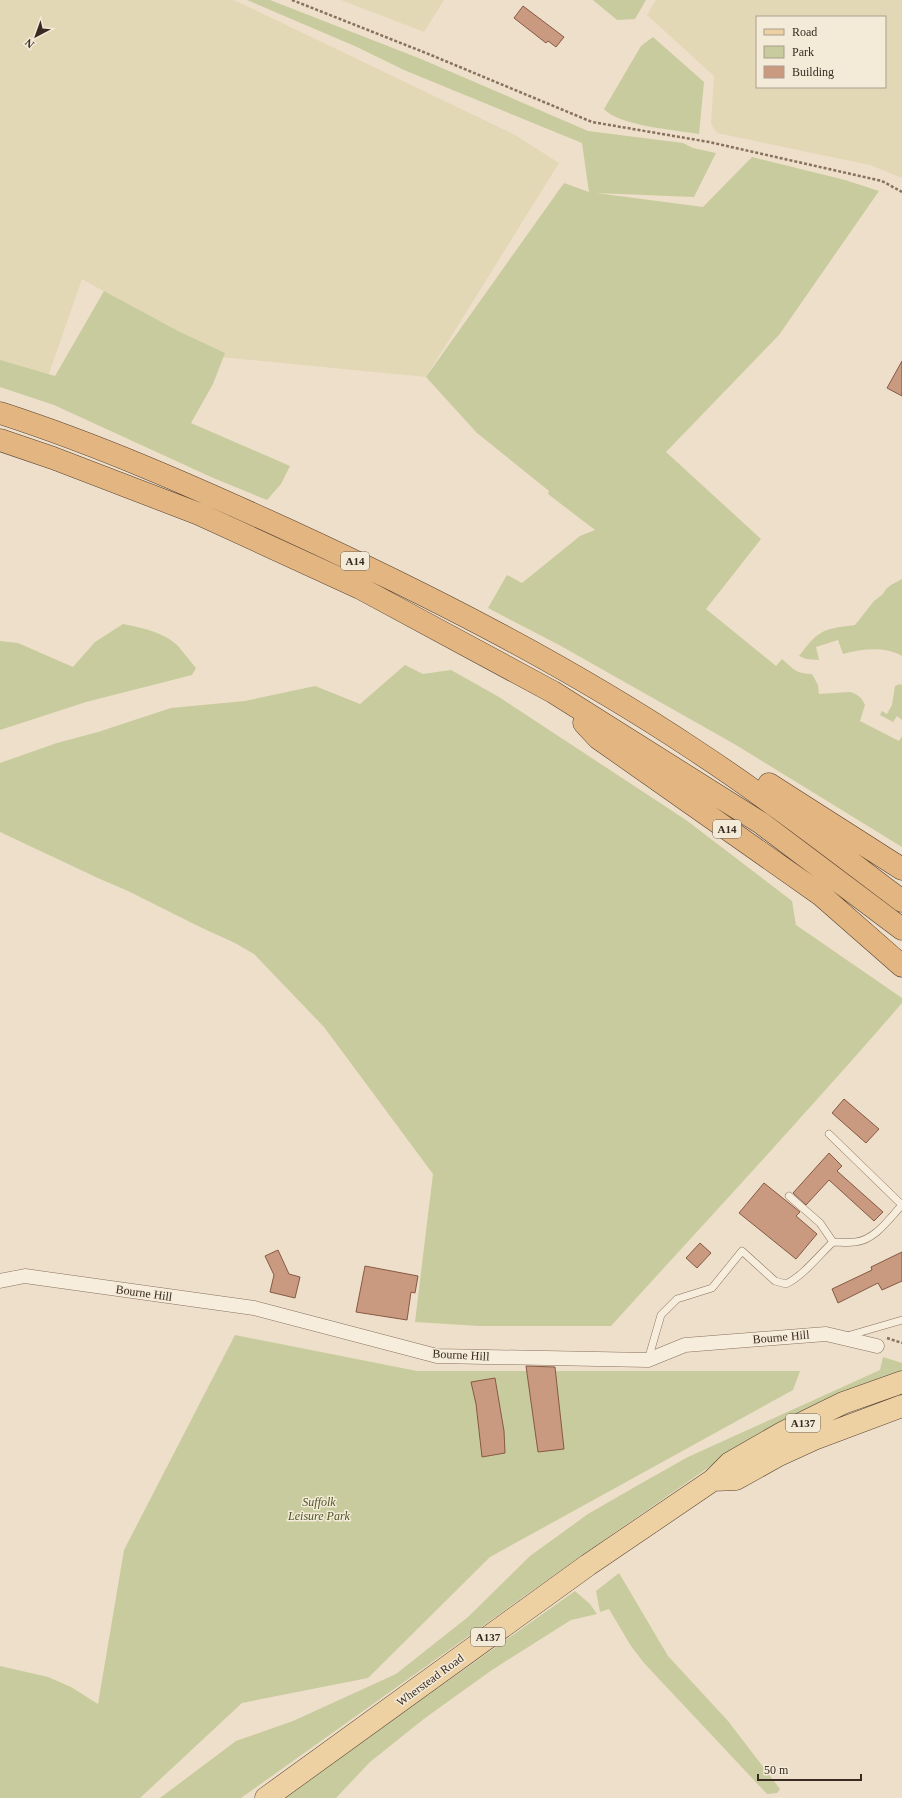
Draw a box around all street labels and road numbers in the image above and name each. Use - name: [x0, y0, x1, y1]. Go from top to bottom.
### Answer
- road number: A14: [341, 552, 369, 570]
- road number: A14: [713, 820, 741, 838]
- street label: Bourne Hill: [115, 1282, 174, 1304]
- street label: Bourne Hill: [752, 1327, 811, 1346]
- street label: Bourne Hill: [432, 1347, 490, 1364]
- road number: A137: [786, 1414, 820, 1432]
- road number: A137: [471, 1628, 505, 1646]
- street label: Wherstead Road: [394, 1651, 466, 1709]

